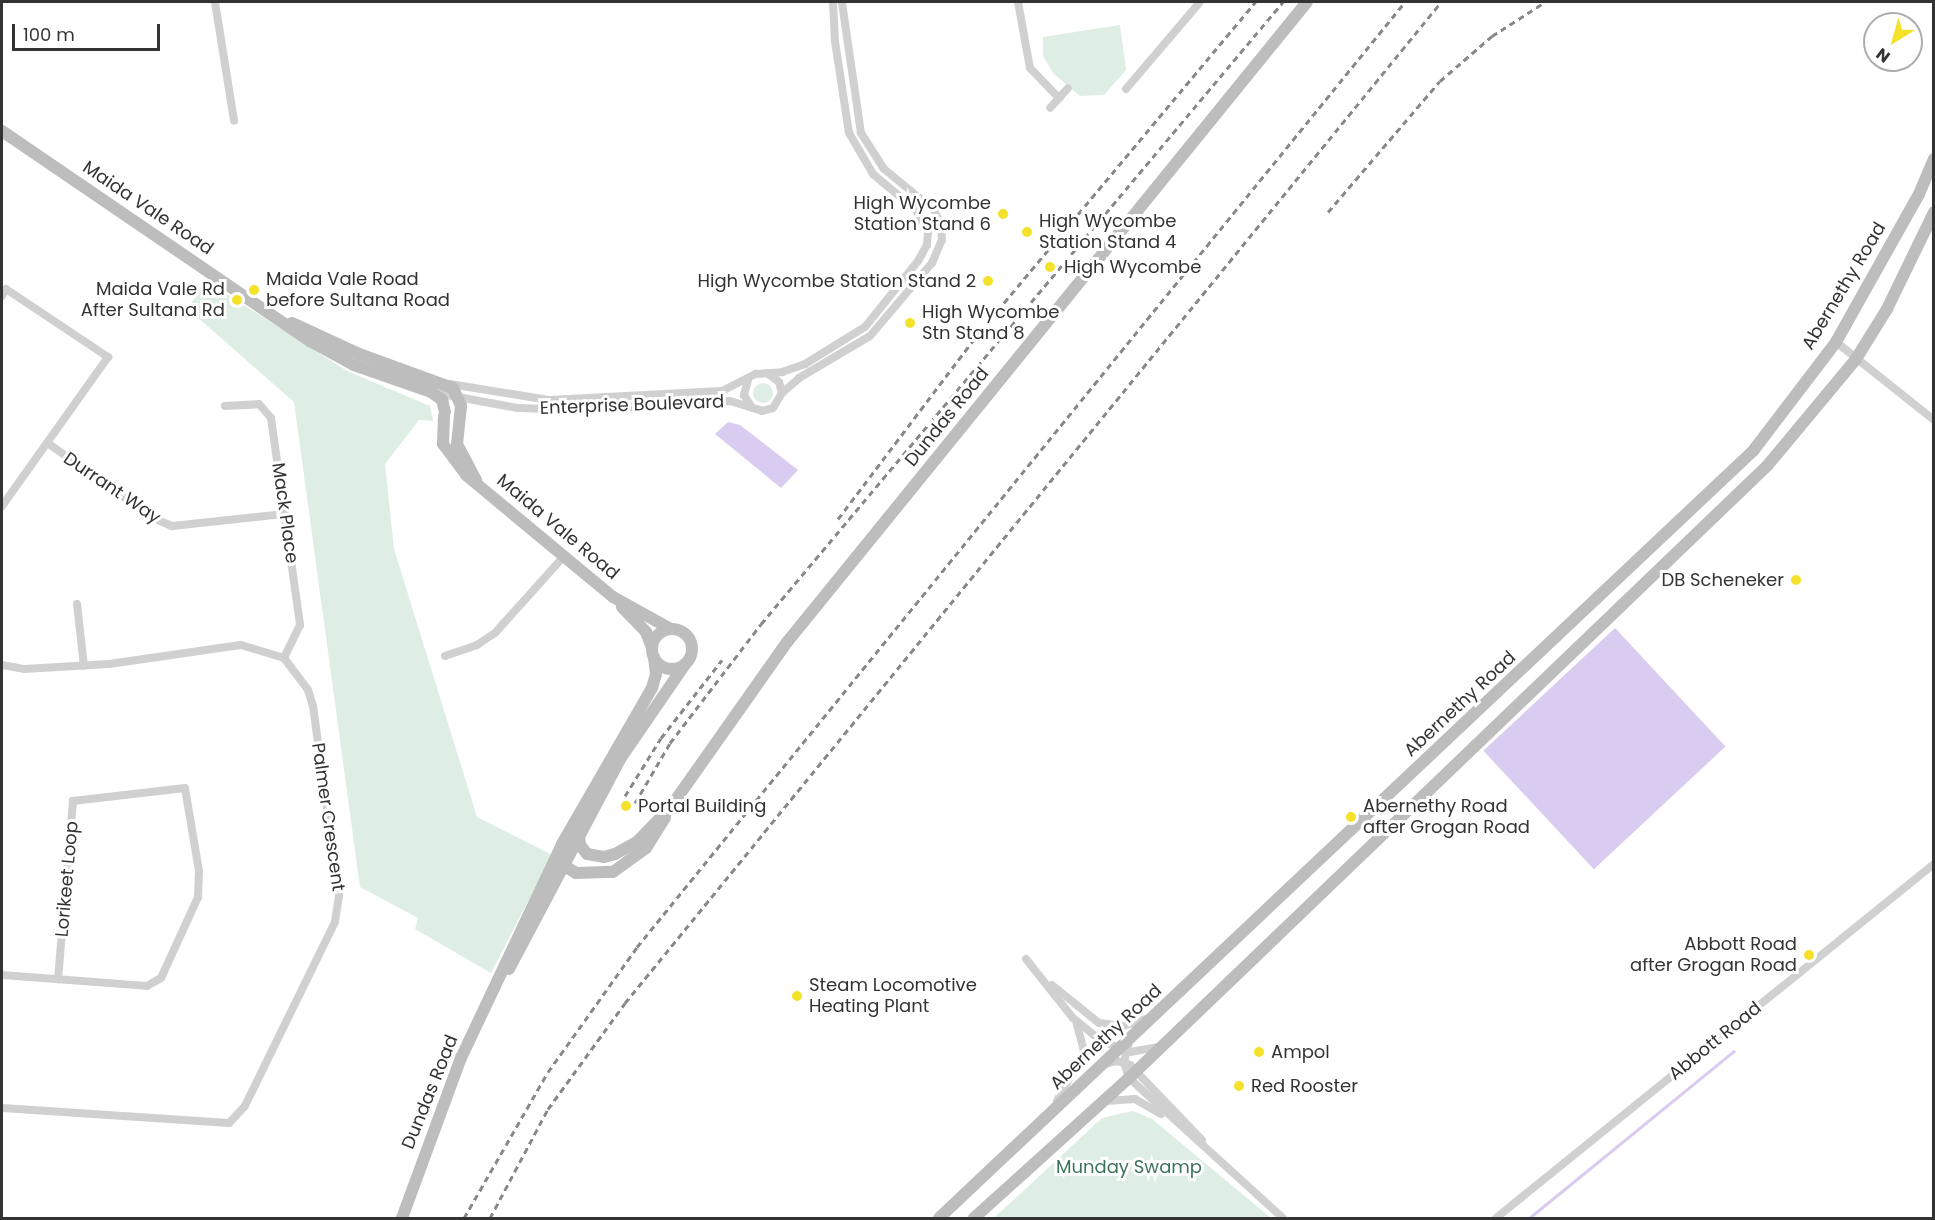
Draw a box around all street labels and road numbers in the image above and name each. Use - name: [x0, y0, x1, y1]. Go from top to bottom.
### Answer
- street label: Maida Vale Road: [79, 156, 217, 260]
- street label: Abernethy Road: [1797, 218, 1891, 354]
- street label: Dundas Road: [901, 363, 993, 471]
- street label: Enterprise Boulevard: [539, 391, 725, 419]
- street label: Durrant Way: [59, 448, 165, 528]
- street label: Mack Place: [267, 461, 303, 565]
- street label: Maida Vale Road: [493, 470, 623, 584]
- street label: Abernethy Road: [1400, 647, 1520, 761]
- street label: Palmer Crescent: [307, 741, 349, 893]
- street label: Lorikeet Loop: [51, 820, 83, 938]
- street label: Abernethy Road: [1046, 980, 1166, 1094]
- street label: Abbott Road: [1664, 997, 1766, 1085]
- street label: Dundas Road: [397, 1032, 463, 1152]

